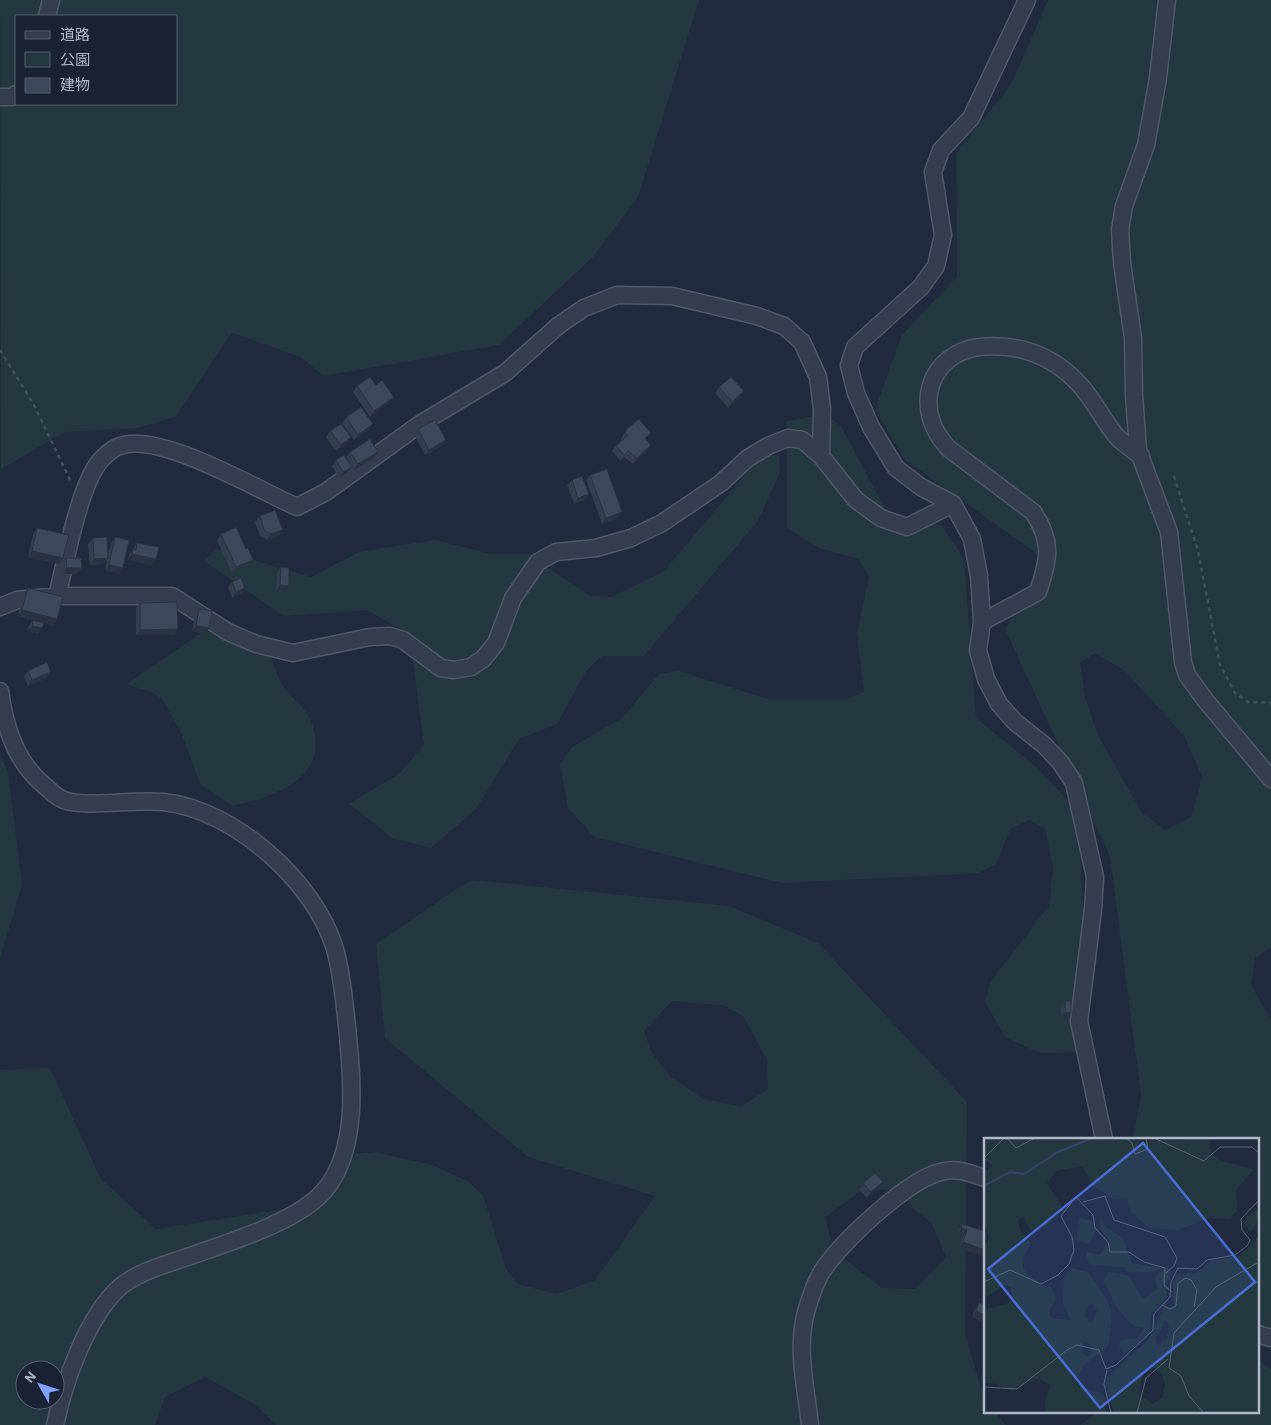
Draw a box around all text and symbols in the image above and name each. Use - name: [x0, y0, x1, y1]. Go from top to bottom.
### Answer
- legend: [15, 15, 178, 105]
- text: 道路: [60, 27, 90, 43]
- text: 公園: [60, 52, 90, 68]
- text: 建物: [60, 77, 90, 93]
- inset map: [984, 1138, 1258, 1412]
- north arrow: [15, 1360, 65, 1410]
- text: N: [22, 1369, 39, 1386]

